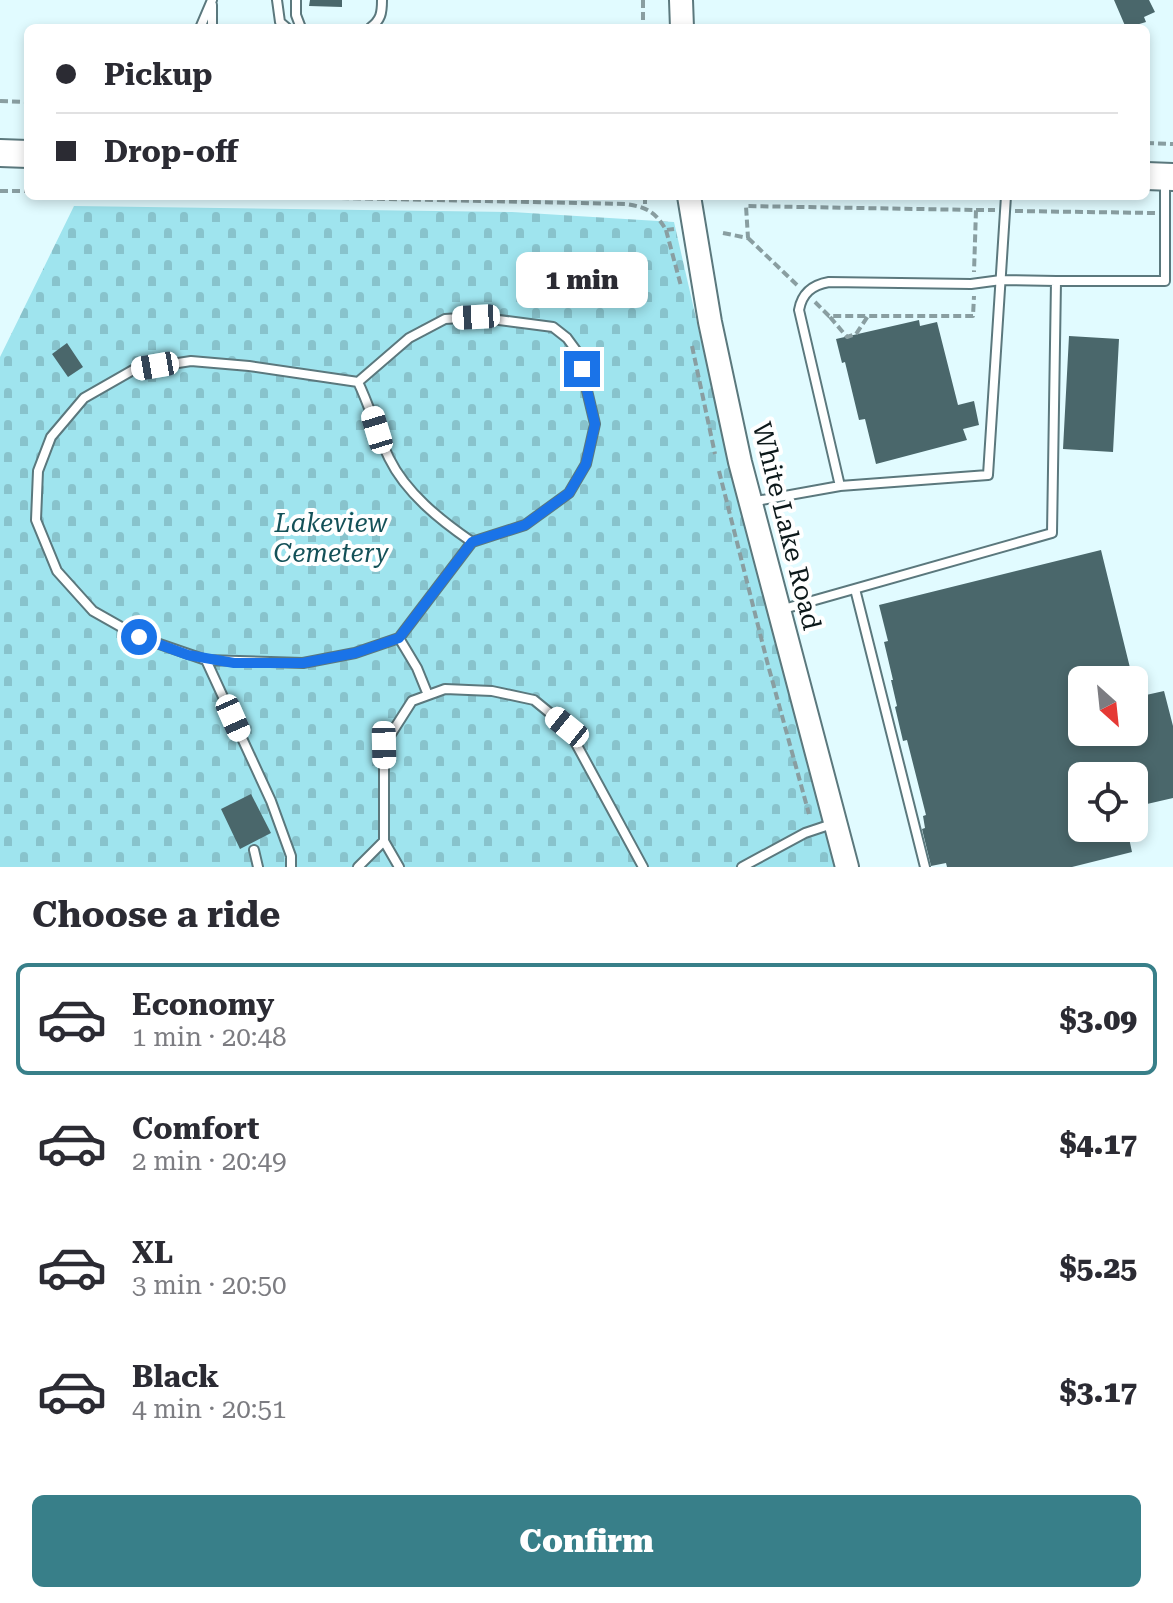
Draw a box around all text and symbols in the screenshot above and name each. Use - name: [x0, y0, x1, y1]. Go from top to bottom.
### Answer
- text: Pickup: [104, 57, 212, 92]
- text: Drop-off: [104, 134, 238, 169]
- callout: 1 min: [516, 253, 648, 309]
- text: 1 min: [545, 265, 619, 295]
- car: [451, 304, 501, 330]
- car: [129, 350, 181, 382]
- route end: [564, 351, 600, 387]
- car: [359, 404, 395, 456]
- street label: White Lake Road: [747, 419, 827, 633]
- park label: Lakeview Cemetery: [273, 508, 389, 568]
- route start: [121, 619, 157, 655]
- north arrow: [1068, 666, 1148, 746]
- map controls: [1068, 666, 1148, 842]
- car: [212, 691, 254, 745]
- car: [541, 703, 593, 751]
- car: [372, 721, 396, 769]
- button: locate: [1068, 762, 1148, 842]
- text: Choose a ride: [32, 894, 280, 936]
- icon: car: [36, 983, 108, 1055]
- text: Economy: [132, 987, 274, 1022]
- text: $3.09: [1060, 1002, 1137, 1037]
- text: 1 min · 20:48: [132, 1022, 287, 1052]
- icon: car: [36, 1107, 108, 1179]
- text: Comfort: [132, 1111, 259, 1146]
- text: $4.17: [1060, 1126, 1137, 1161]
- text: 2 min · 20:49: [132, 1146, 287, 1176]
- icon: car: [36, 1231, 108, 1303]
- text: XL: [132, 1235, 173, 1270]
- text: $5.25: [1060, 1250, 1137, 1285]
- text: 3 min · 20:50: [132, 1270, 287, 1300]
- icon: car: [36, 1355, 108, 1427]
- text: Black: [132, 1359, 219, 1394]
- text: $3.17: [1060, 1374, 1137, 1409]
- text: 4 min · 20:51: [132, 1394, 287, 1424]
- button: Confirm: [32, 1495, 1141, 1587]

